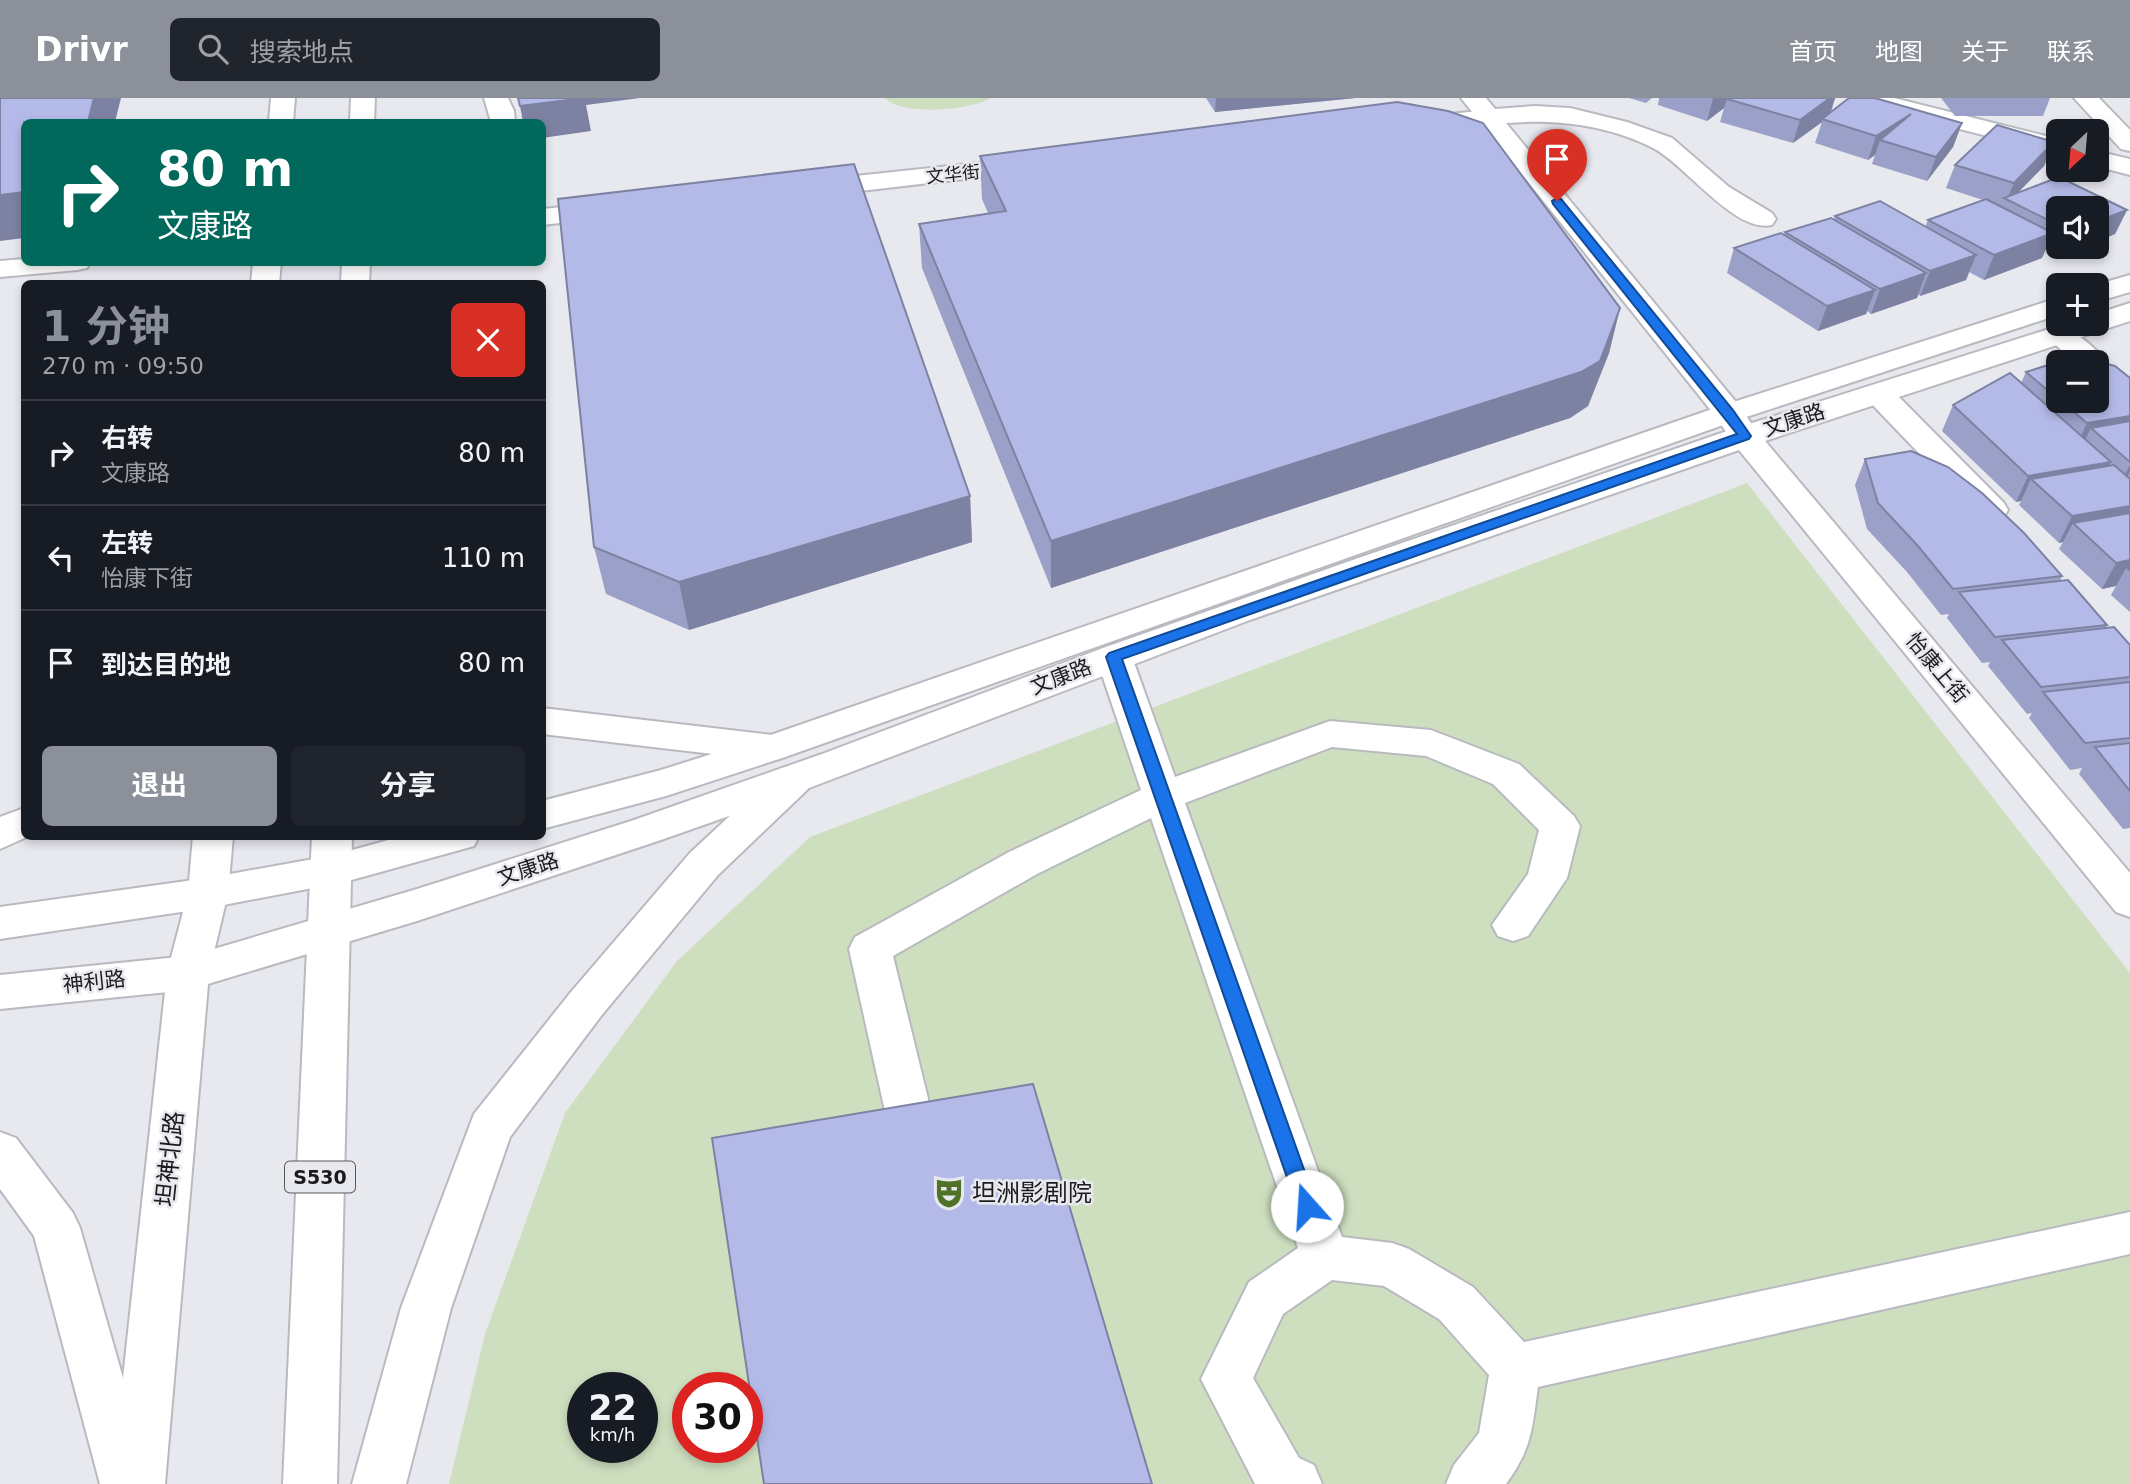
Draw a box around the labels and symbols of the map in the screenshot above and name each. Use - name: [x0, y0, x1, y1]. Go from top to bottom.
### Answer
- north arrow: [2046, 119, 2109, 182]
- pin: [1527, 129, 1587, 201]
- street label: 文华街: [925, 161, 981, 187]
- street label: 文康路: [1760, 399, 1828, 441]
- street label: 怡康上街: [1901, 628, 1973, 708]
- street label: 文康路: [1027, 655, 1095, 699]
- street label: 文康路: [494, 848, 562, 890]
- street label: 神利路: [61, 967, 127, 997]
- street label: 坦神北路: [151, 1110, 189, 1208]
- road number: S530: [285, 1162, 355, 1192]
- position arrow: [1270, 1169, 1344, 1243]
- theatre icon: 坦洲影剧院: [932, 1176, 966, 1210]
- place label: 坦洲影剧院: [972, 1179, 1092, 1207]
- speed limit sign: 30: [672, 1372, 763, 1463]

